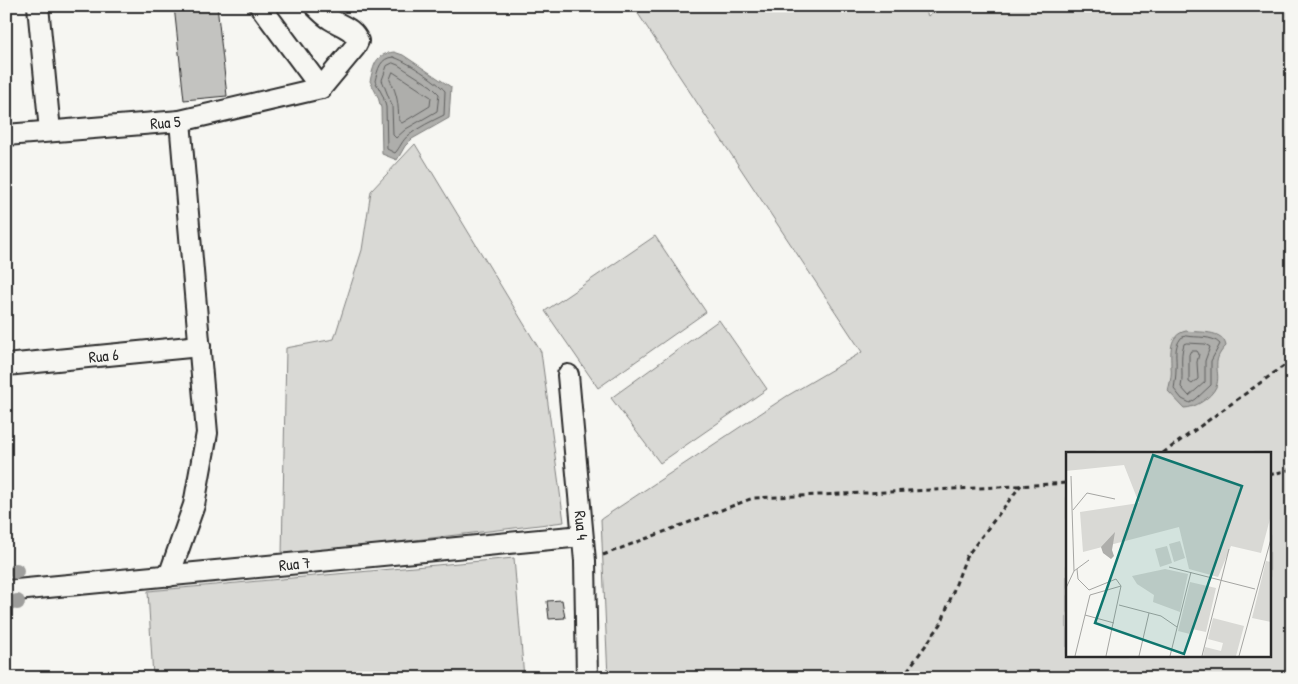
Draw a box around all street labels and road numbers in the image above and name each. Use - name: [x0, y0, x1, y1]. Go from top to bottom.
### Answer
- street label: Rua 5: [149, 110, 182, 134]
- street label: Rua 6: [88, 343, 120, 368]
- street label: Rua 4: [569, 510, 594, 541]
- street label: Rua 7: [278, 551, 312, 576]

